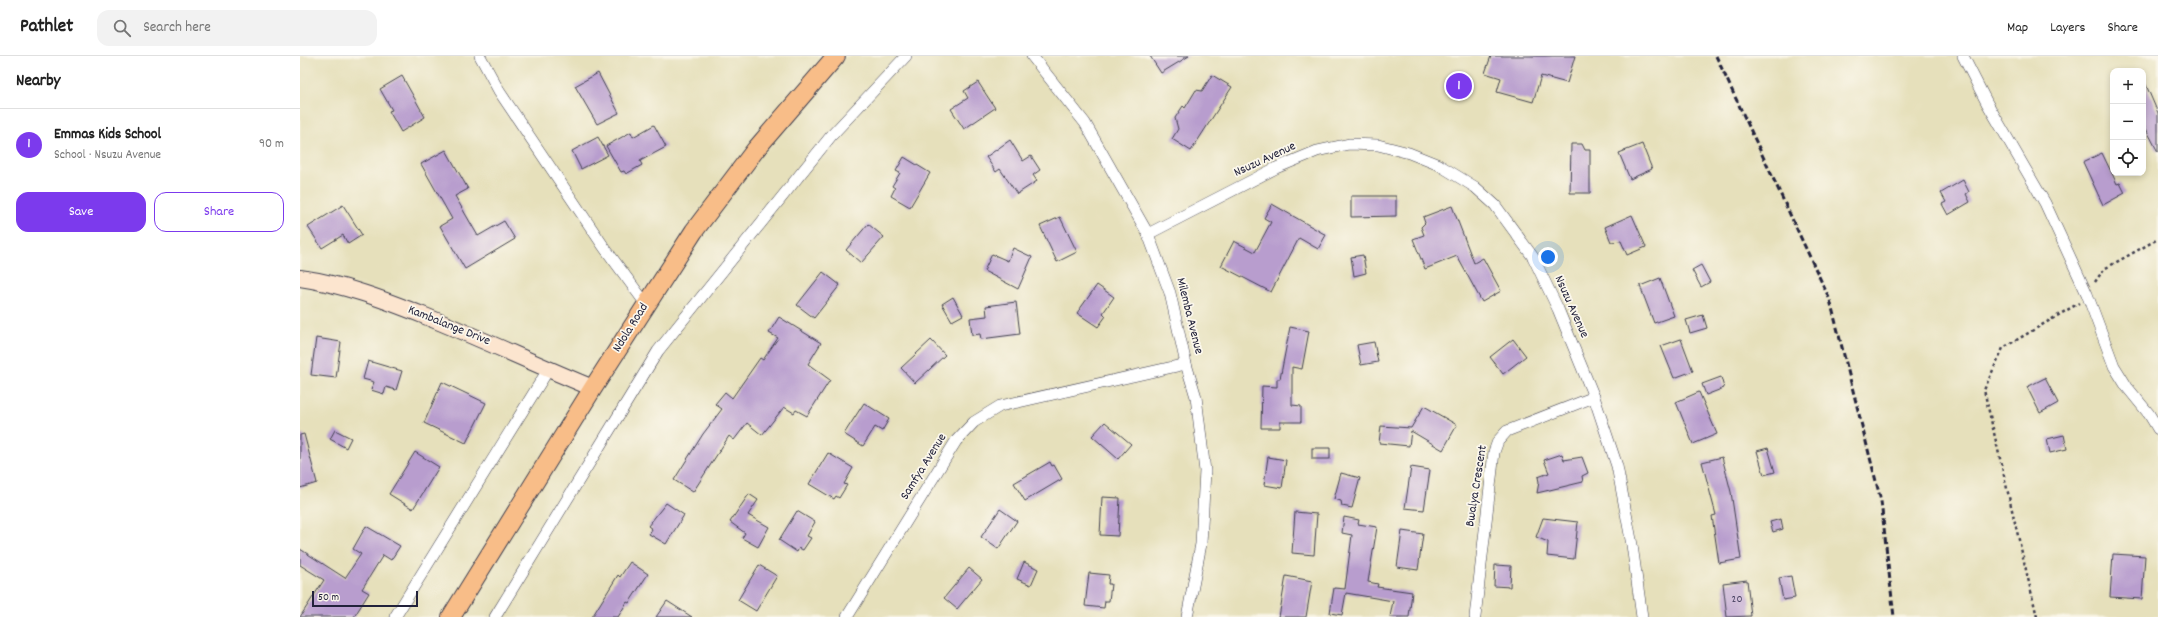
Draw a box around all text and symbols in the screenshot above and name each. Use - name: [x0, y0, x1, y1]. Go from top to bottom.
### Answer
- search box: [97, 10, 377, 46]
- text: Pathlet: [20, 14, 73, 41]
- icon: search: [111, 17, 133, 39]
- text: Search here: [143, 17, 211, 39]
- text: Map: [2007, 18, 2028, 38]
- text: Layers: [2050, 18, 2085, 38]
- text: Share: [2107, 18, 2138, 38]
- map controls: [2110, 68, 2146, 176]
- button: +: [2110, 68, 2146, 104]
- text: Nearby: [16, 70, 60, 94]
- pin: 1: [1446, 71, 1472, 101]
- button: −: [2110, 104, 2146, 140]
- text: Emmas Kids School: [54, 124, 161, 146]
- text: 1: [28, 135, 30, 154]
- text: 90 m: [259, 135, 284, 154]
- street label: Nsuzu Avenue: [1231, 137, 1299, 183]
- button: locate: [2110, 140, 2146, 176]
- text: School · Nsuzu Avenue: [54, 146, 161, 165]
- button: Save: [16, 192, 146, 232]
- button: Share: [154, 192, 284, 232]
- your location: [1538, 247, 1558, 267]
- street label: Nsuzu Avenue: [1549, 273, 1593, 342]
- street label: Milemba Avenue: [1170, 276, 1208, 356]
- street label: Ndola Road: [608, 300, 654, 356]
- street label: Kambalange Drive: [405, 301, 493, 351]
- street label: Samfya Avenue: [896, 430, 952, 504]
- street label: Bwalya Crescent: [1461, 444, 1493, 528]
- scale bar: [312, 589, 418, 608]
- text: 50 m: [318, 590, 339, 606]
- house number: 20: [1732, 592, 1742, 608]

